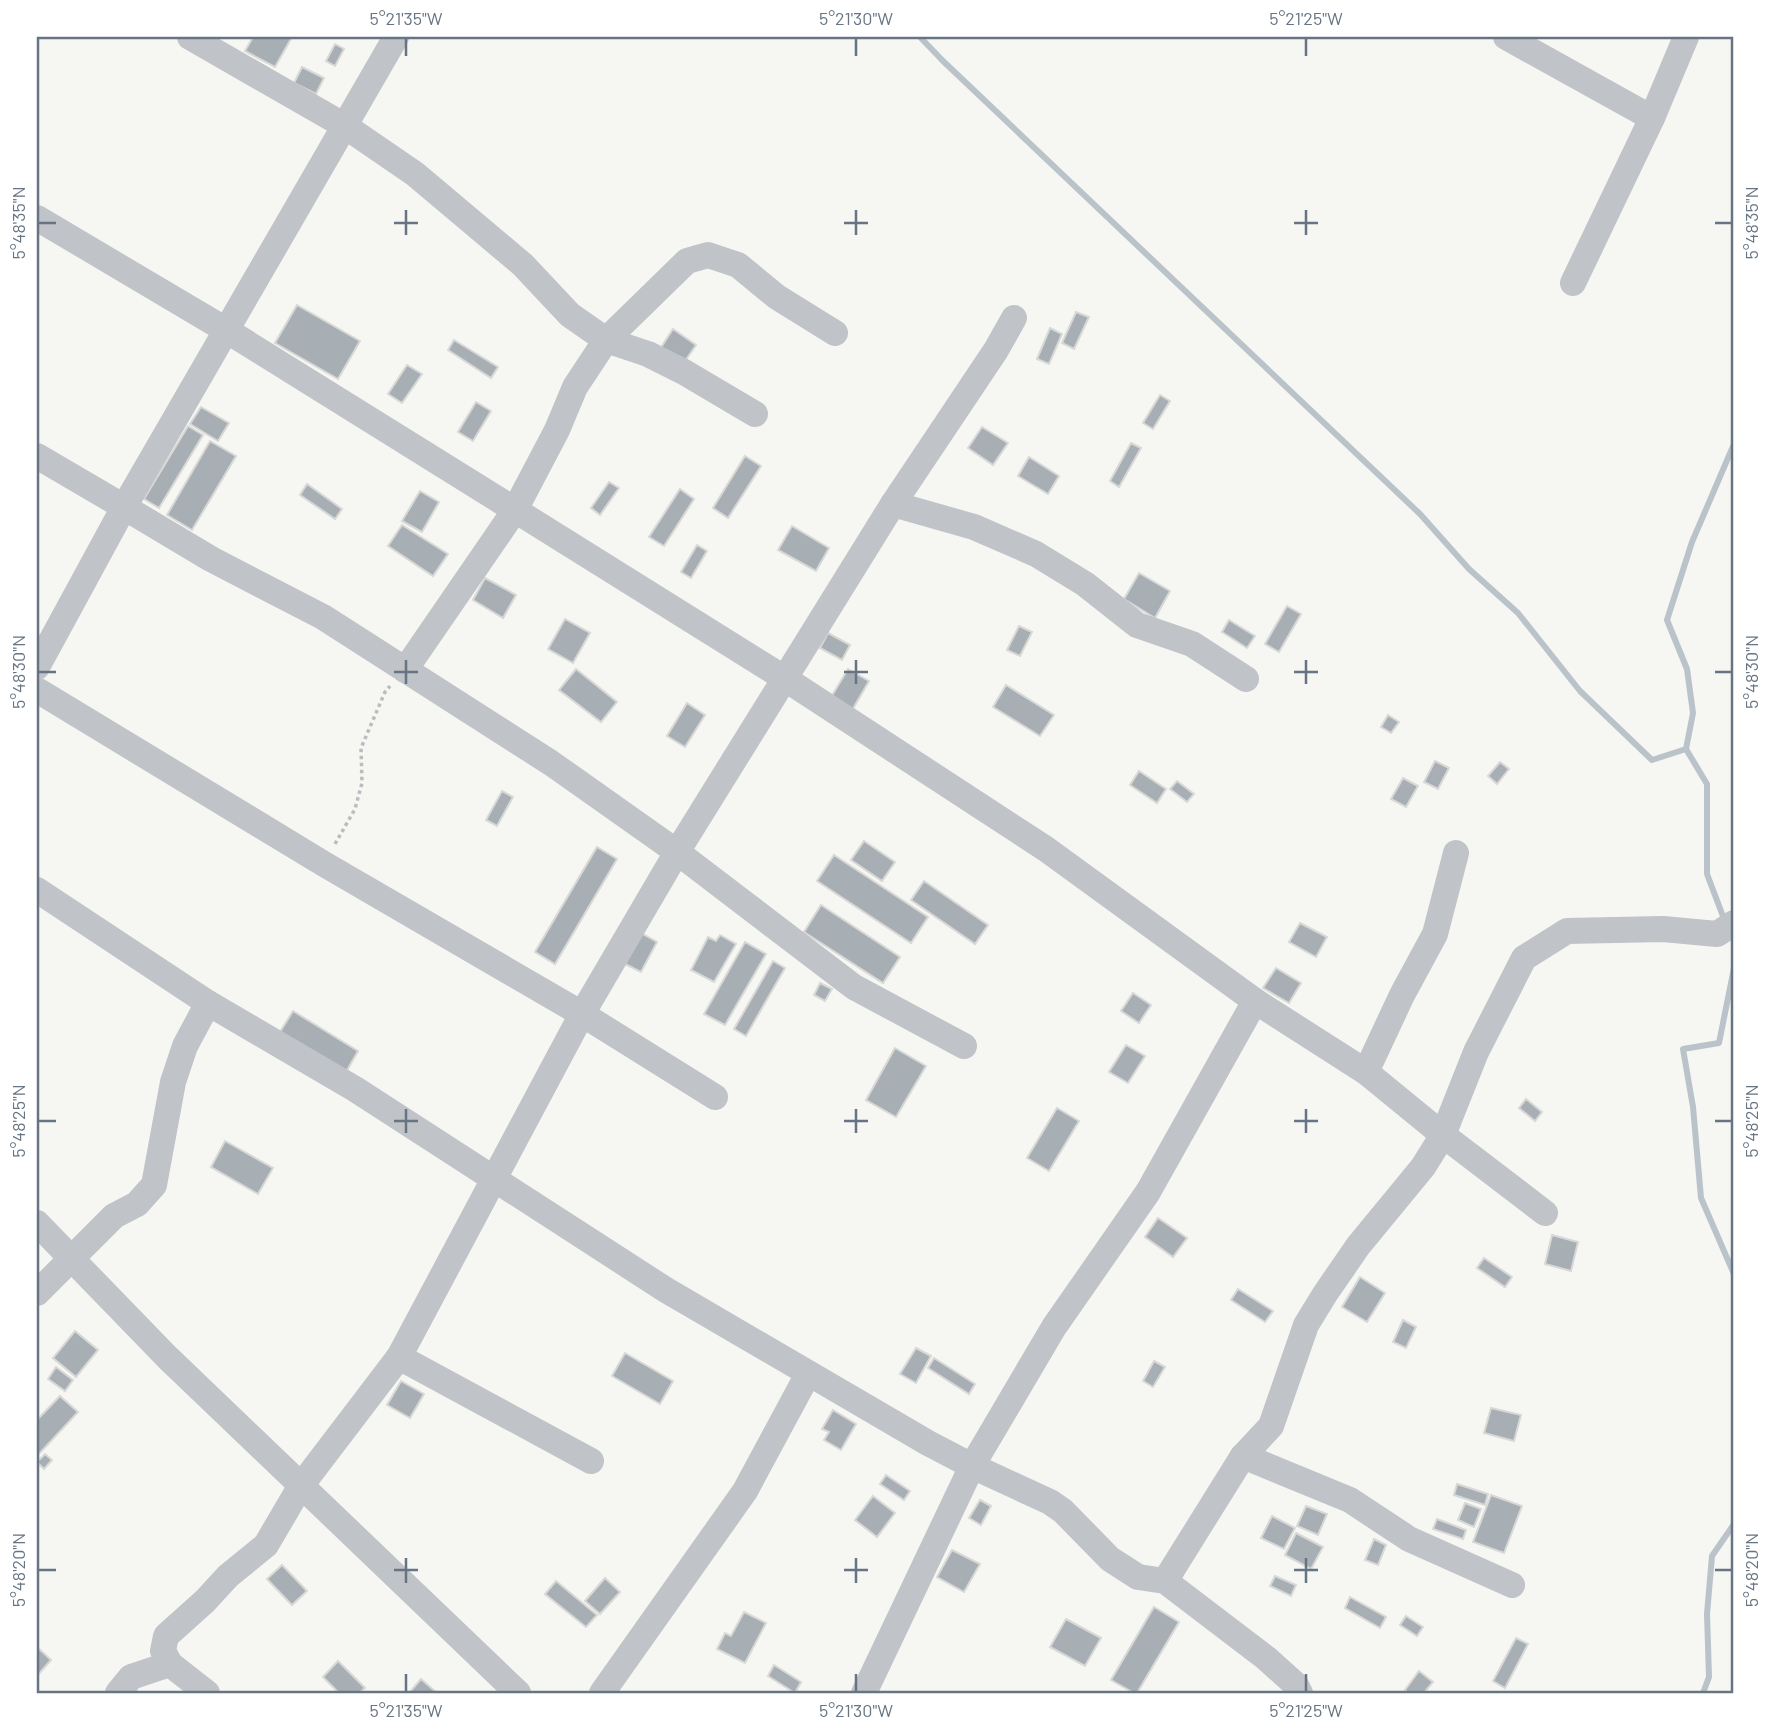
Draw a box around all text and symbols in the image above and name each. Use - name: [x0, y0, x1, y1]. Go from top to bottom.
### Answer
- text: 5°21'35"W: [369, 7, 443, 29]
- text: 5°21'30"W: [819, 7, 893, 29]
- text: 5°21'25"W: [1269, 7, 1343, 29]
- text: 5°48'35"N: [7, 186, 29, 260]
- text: 5°48'35"N: [1740, 186, 1762, 260]
- text: 5°48'30"N: [7, 635, 29, 709]
- text: 5°48'30"N: [1740, 635, 1762, 709]
- text: 5°48'25"N: [7, 1084, 29, 1158]
- text: 5°48'25"N: [1740, 1084, 1762, 1158]
- text: 5°48'20"N: [7, 1533, 29, 1607]
- text: 5°48'20"N: [1740, 1533, 1762, 1607]
- text: 5°21'35"W: [369, 1699, 443, 1721]
- text: 5°21'30"W: [819, 1699, 893, 1721]
- text: 5°21'25"W: [1269, 1699, 1343, 1721]

